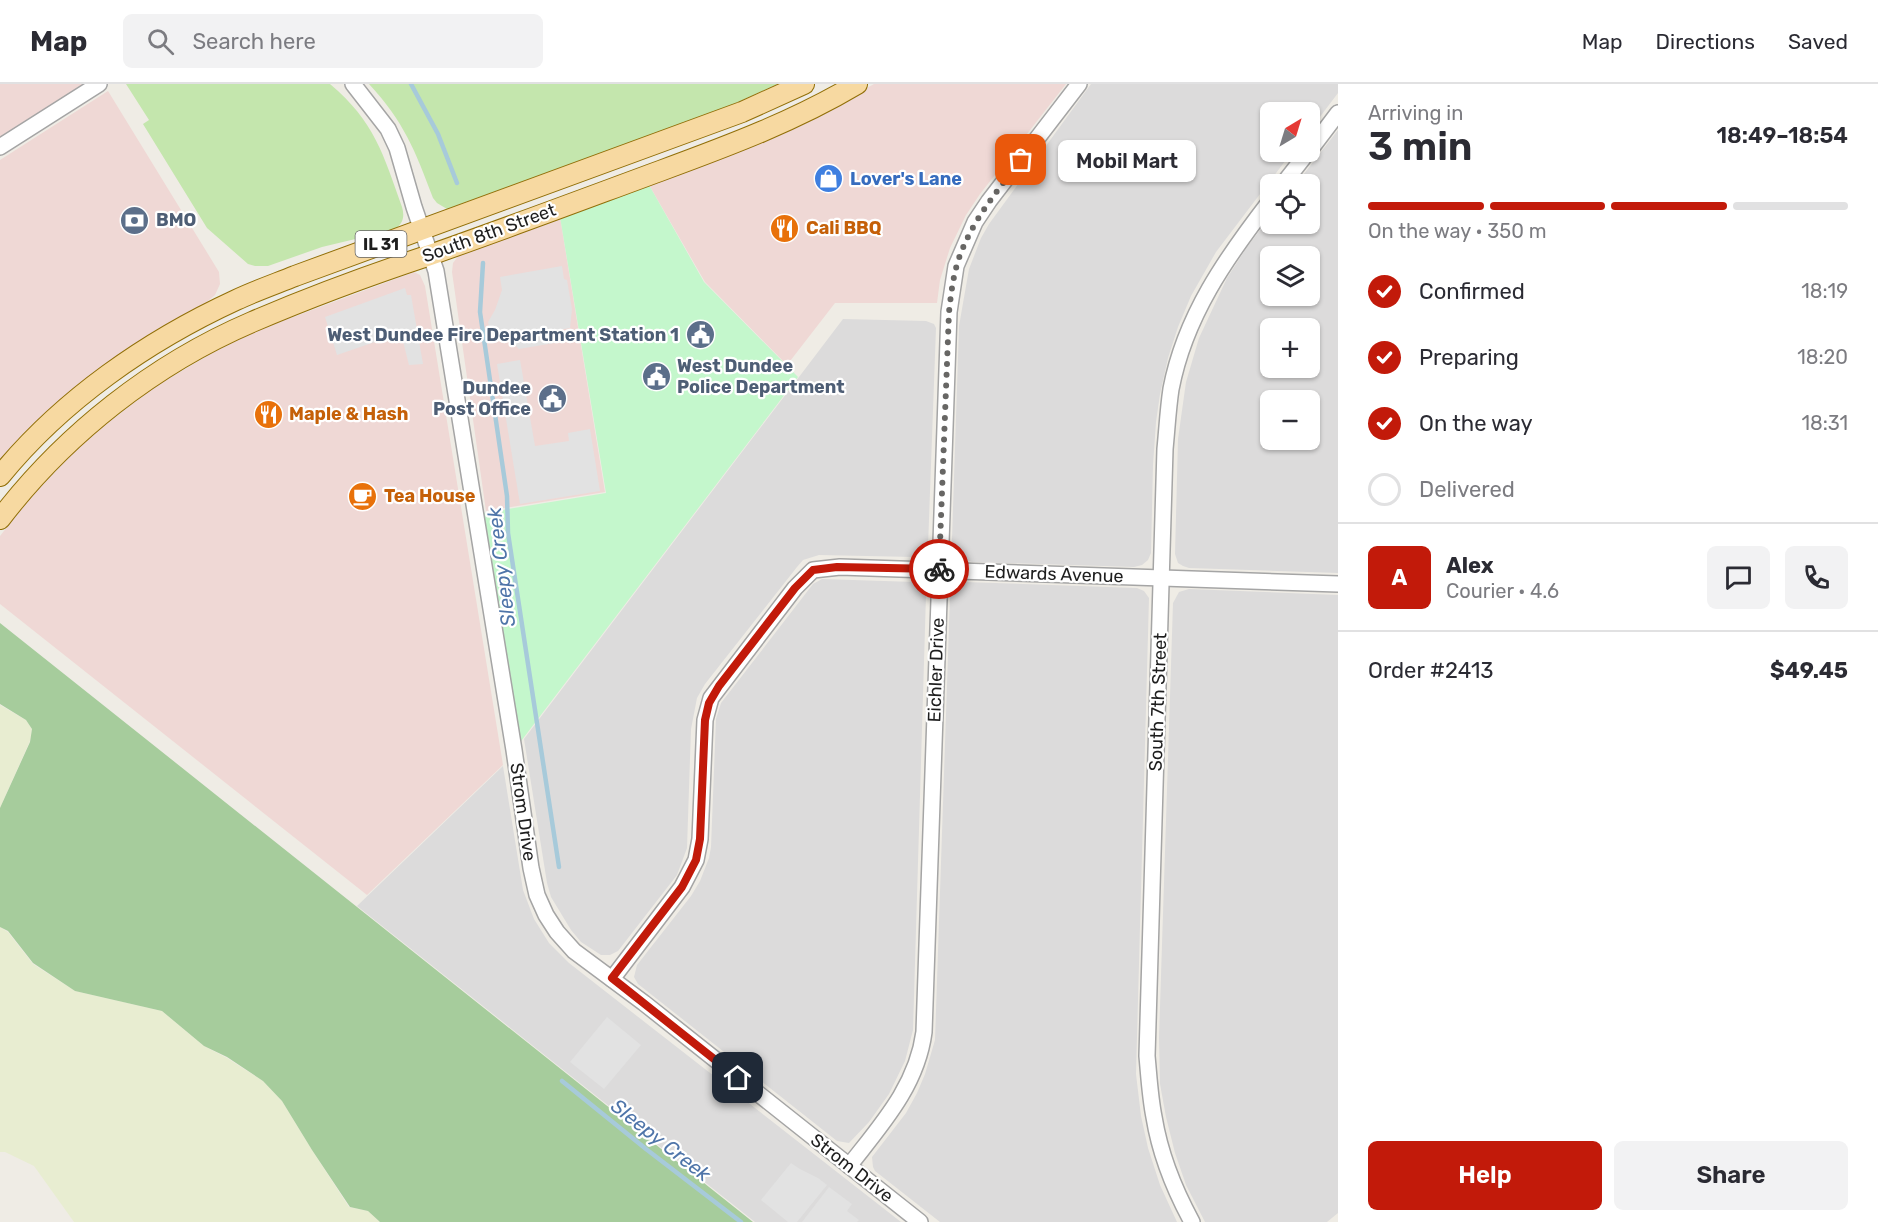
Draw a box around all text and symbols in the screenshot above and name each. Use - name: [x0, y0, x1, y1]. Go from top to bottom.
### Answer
- search box: [123, 14, 543, 68]
- text: Map: [30, 25, 87, 58]
- icon: search: [144, 25, 177, 58]
- text: Search here: [192, 28, 316, 55]
- text: Map: [1582, 29, 1623, 54]
- text: Directions: [1656, 29, 1755, 54]
- text: Saved: [1788, 29, 1848, 54]
- text: Arriving in: [1368, 101, 1463, 125]
- north arrow: [1260, 102, 1320, 162]
- map controls: [1260, 102, 1320, 450]
- text: 18:49–18:54: [1717, 122, 1848, 149]
- text: 3 min: [1368, 124, 1473, 170]
- pin: [995, 134, 1046, 185]
- callout: Mobil Mart: [1057, 139, 1195, 181]
- icon: bag: [1004, 143, 1037, 176]
- text: Mobil Mart: [1076, 149, 1178, 173]
- shop icon: Lover's Lane: [813, 163, 845, 195]
- place label: Lover's Lane: [850, 168, 962, 190]
- button: locate: [1260, 174, 1320, 234]
- street label: South 8th Street: [419, 199, 559, 267]
- bank icon: BMO: [119, 204, 151, 236]
- place label: BMO: [156, 209, 196, 231]
- restaurant icon: Cali BBQ: [769, 212, 801, 244]
- place label: Cali BBQ: [806, 217, 882, 239]
- text: On the way · 350 m: [1368, 219, 1547, 243]
- road number: IL 31: [356, 231, 406, 257]
- button: layers: [1260, 246, 1320, 306]
- icon: check: [1368, 275, 1401, 308]
- text: Confirmed: [1419, 278, 1525, 305]
- text: 18:19: [1801, 279, 1848, 303]
- button: +: [1260, 318, 1320, 378]
- public building icon: West Dundee Fire Department Station 1: [684, 319, 716, 351]
- place label: West Dundee Fire Department Station 1: [327, 324, 679, 346]
- icon: check: [1368, 341, 1401, 374]
- text: Preparing: [1419, 344, 1519, 371]
- text: 18:20: [1797, 345, 1848, 369]
- place label: West Dundee Police Department: [677, 355, 845, 398]
- public building icon: West Dundee Police Department: [640, 360, 672, 392]
- place label: Dundee Post Office: [433, 377, 531, 420]
- public building icon: Dundee Post Office: [536, 382, 568, 414]
- button: −: [1260, 390, 1320, 450]
- restaurant icon: Maple & Hash: [252, 398, 284, 430]
- place label: Maple & Hash: [289, 403, 408, 425]
- icon: check: [1368, 407, 1401, 440]
- text: On the way: [1419, 410, 1533, 437]
- text: 18:31: [1801, 411, 1848, 435]
- text: Delivered: [1419, 476, 1515, 503]
- cafe icon: Tea House: [347, 480, 379, 512]
- place label: Tea House: [384, 485, 476, 507]
- water label: Sleepy Creek: [482, 505, 520, 628]
- courier: [909, 539, 969, 599]
- button: chat: [1707, 546, 1770, 609]
- button: phone: [1785, 546, 1848, 609]
- text: Alex: [1446, 552, 1494, 579]
- icon: bike: [923, 553, 956, 586]
- street label: Edwards Avenue: [984, 561, 1124, 587]
- text: A: [1392, 564, 1407, 591]
- text: Courier · 4.6: [1446, 579, 1559, 603]
- street label: Eichler Drive: [923, 617, 949, 723]
- street label: South 7th Street: [1145, 632, 1171, 772]
- text: Order #2413: [1368, 657, 1494, 684]
- text: $49.45: [1770, 657, 1848, 684]
- street label: Strom Drive: [505, 761, 541, 863]
- pin: [712, 1052, 763, 1103]
- icon: home: [721, 1061, 754, 1094]
- water label: Sleepy Creek: [606, 1094, 716, 1187]
- street label: Strom Drive: [806, 1129, 898, 1207]
- button: Help: [1368, 1141, 1602, 1210]
- button: Share: [1614, 1141, 1848, 1210]

